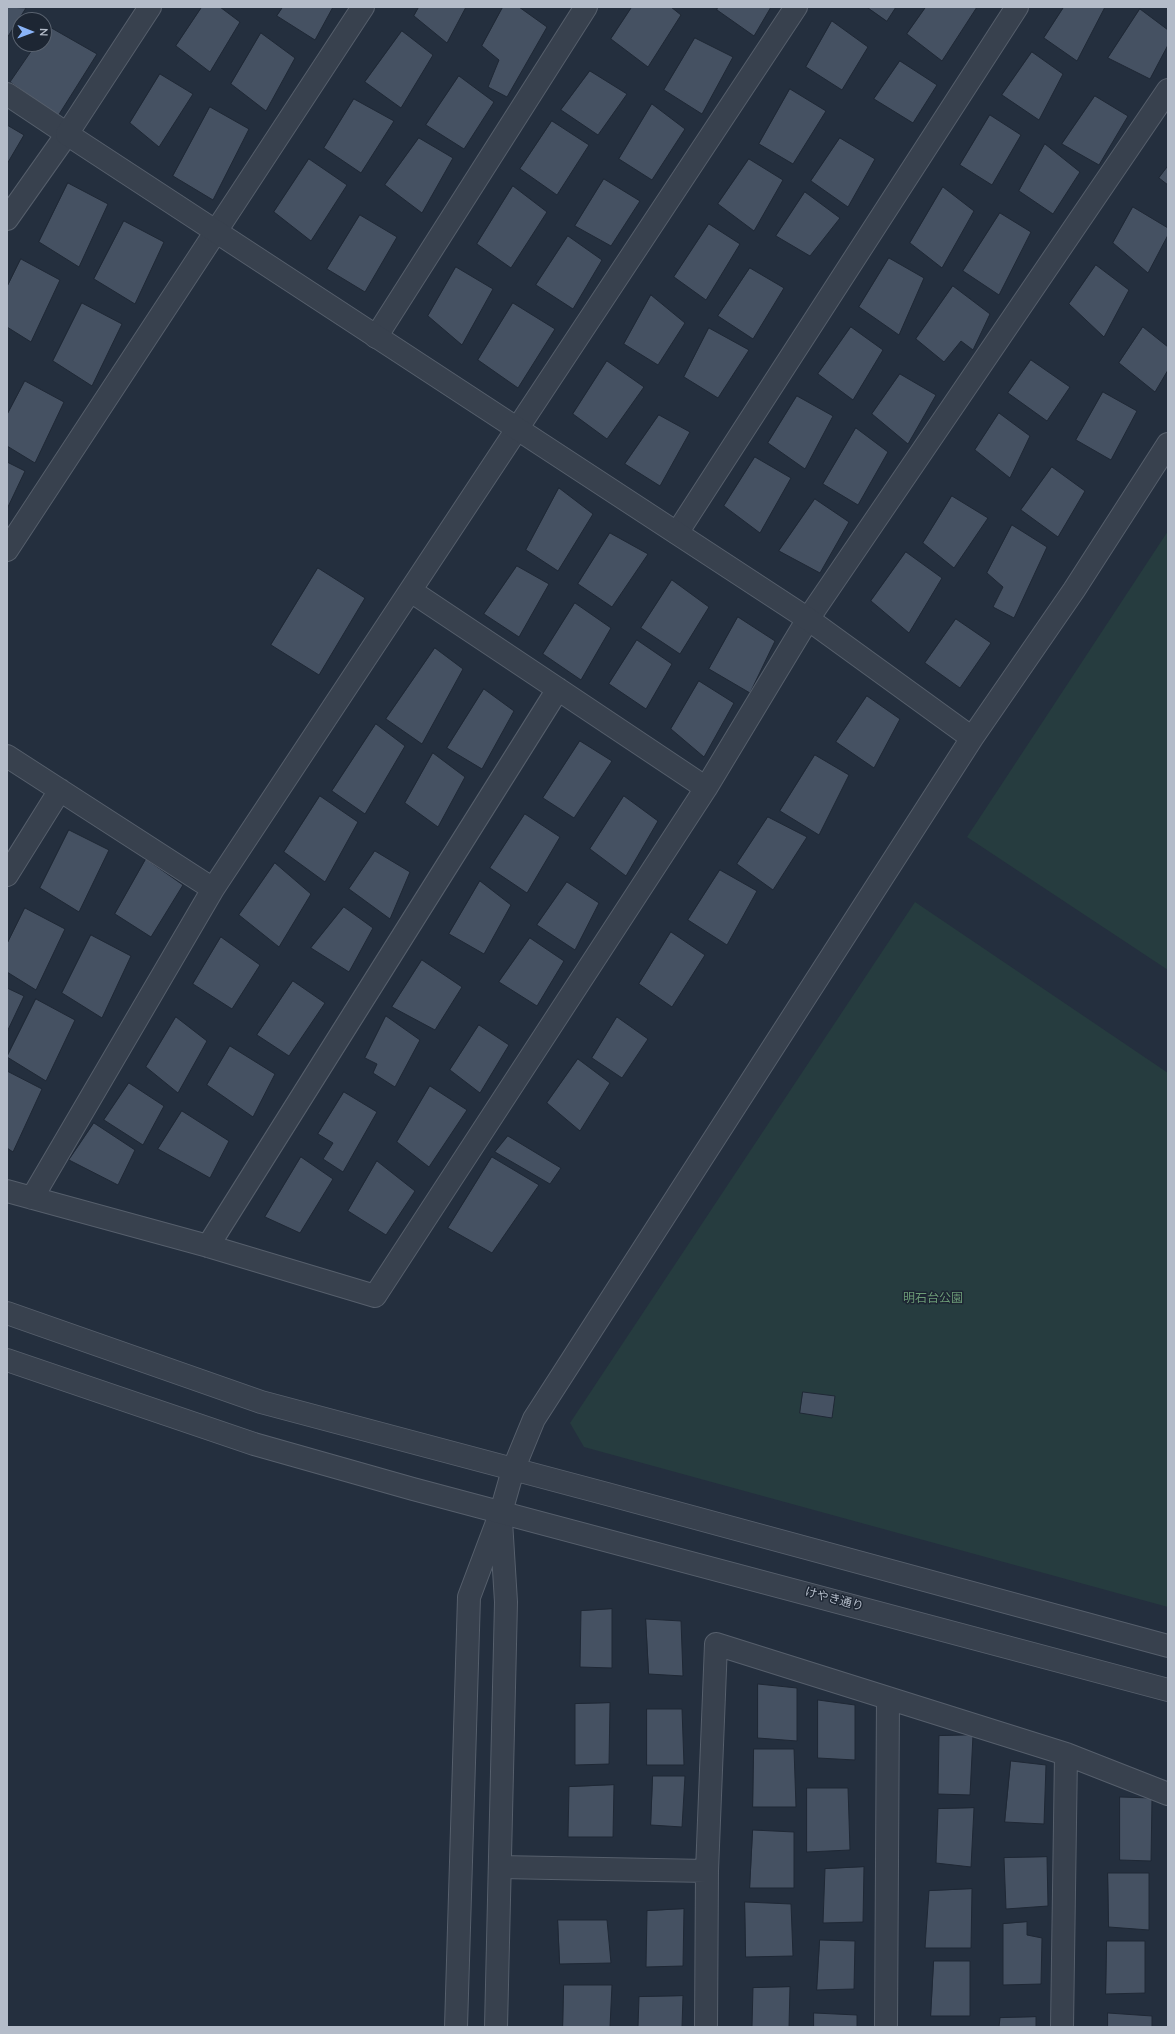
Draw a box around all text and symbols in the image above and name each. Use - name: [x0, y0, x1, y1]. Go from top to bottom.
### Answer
- north arrow: [12, 12, 52, 52]
- text: N: [36, 28, 51, 36]
- park label: 明石台公園: [903, 1292, 963, 1306]
- street label: けやき通り: [803, 1585, 865, 1615]

